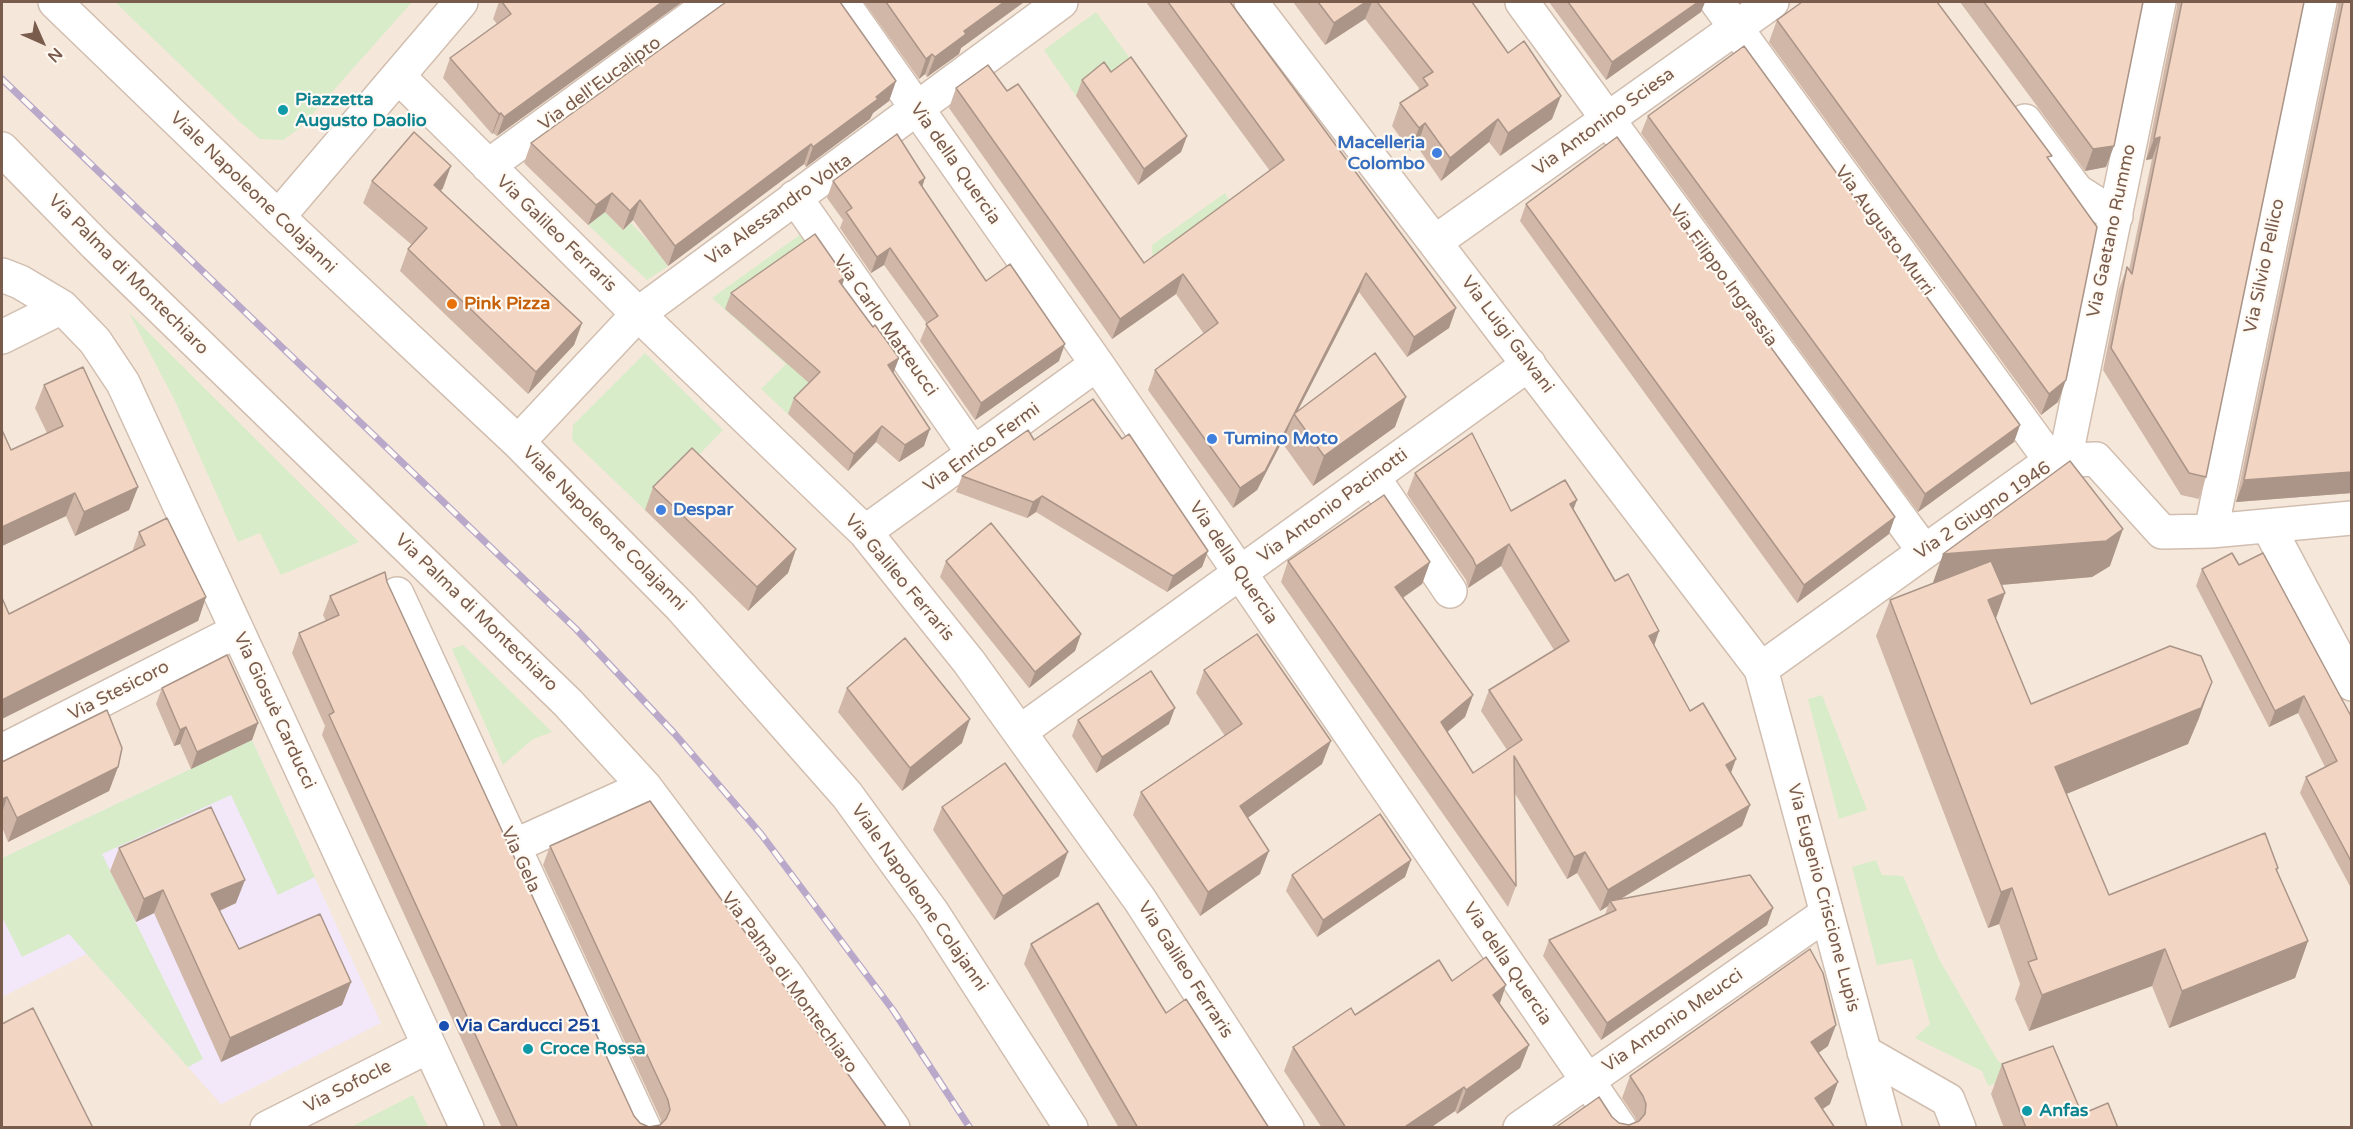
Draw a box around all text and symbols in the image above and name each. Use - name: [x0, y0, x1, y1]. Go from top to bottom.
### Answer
- north arrow: [12, 12, 72, 72]
- street label: Via dell'Eucalipto: [535, 32, 665, 136]
- text: N: [43, 43, 66, 66]
- street label: Via Antonino Sciesa: [1529, 63, 1679, 181]
- place label: Piazzetta Augusto Daolio: [295, 89, 427, 132]
- street label: Via della Quercia: [905, 99, 1005, 229]
- marker: Piazzetta Augusto Daolio: [276, 103, 290, 117]
- street label: Viale Napoleone Colajanni: [165, 108, 341, 278]
- place label: Macelleria Colombo: [1337, 132, 1425, 174]
- street label: Via Gaetano Rummo: [2083, 142, 2141, 320]
- marker: Macelleria Colombo: [1430, 146, 1444, 160]
- street label: Via Alessandro Volta: [702, 150, 856, 270]
- street label: Via Augusto Murri: [1830, 162, 1938, 300]
- street label: Via Galileo Ferraris: [491, 171, 621, 297]
- street label: Via Palma di Montechiaro: [43, 190, 213, 360]
- street label: Via Silvio Pellico: [2240, 197, 2290, 335]
- street label: Via Filippo Ingrassia: [1664, 201, 1782, 351]
- street label: Via Carlo Matteucci: [828, 251, 942, 401]
- street label: Via Luigi Galvani: [1456, 272, 1558, 398]
- place label: Pink Pizza: [464, 293, 550, 315]
- marker: Pink Pizza: [445, 297, 459, 311]
- street label: Via Enrico Fermi: [920, 398, 1044, 498]
- place label: Tumino Moto: [1224, 428, 1338, 450]
- marker: Tumino Moto: [1205, 432, 1219, 446]
- street label: Viale Napoleone Colajanni: [517, 442, 691, 616]
- street label: Via Antonio Pacinotti: [1254, 444, 1412, 568]
- street label: Via 2 Giugno 1946: [1911, 457, 2055, 565]
- street label: Via della Quercia: [1184, 498, 1282, 628]
- place label: Despar: [673, 499, 733, 521]
- marker: Despar: [654, 503, 668, 517]
- street label: Via Galileo Ferraris: [840, 510, 958, 646]
- street label: Via Palma di Montechiaro: [390, 529, 562, 697]
- street label: Via Giosuè Carducci: [228, 629, 320, 793]
- street label: Via Stesicoro: [65, 656, 173, 726]
- street label: Via Eugenio Criscione Lupis: [1782, 781, 1864, 1015]
- street label: Viale Napoleone Colajanni: [846, 800, 992, 996]
- street label: Via Gela: [495, 824, 545, 896]
- street label: Via Palma di Montechiaro: [716, 888, 862, 1078]
- street label: Via Galileo Ferraris: [1133, 897, 1237, 1043]
- street label: Via della Quercia: [1458, 899, 1556, 1029]
- street label: Via Antonio Meucci: [1599, 964, 1747, 1078]
- place label: Via Carducci 251: [456, 1015, 601, 1037]
- marker: Via Carducci 251: [437, 1019, 451, 1033]
- place label: Croce Rossa: [540, 1038, 645, 1060]
- marker: Croce Rossa: [521, 1042, 535, 1056]
- street label: Via Sofocle: [301, 1056, 395, 1118]
- place label: Anfas: [2039, 1100, 2088, 1122]
- marker: Anfas: [2020, 1104, 2034, 1118]

